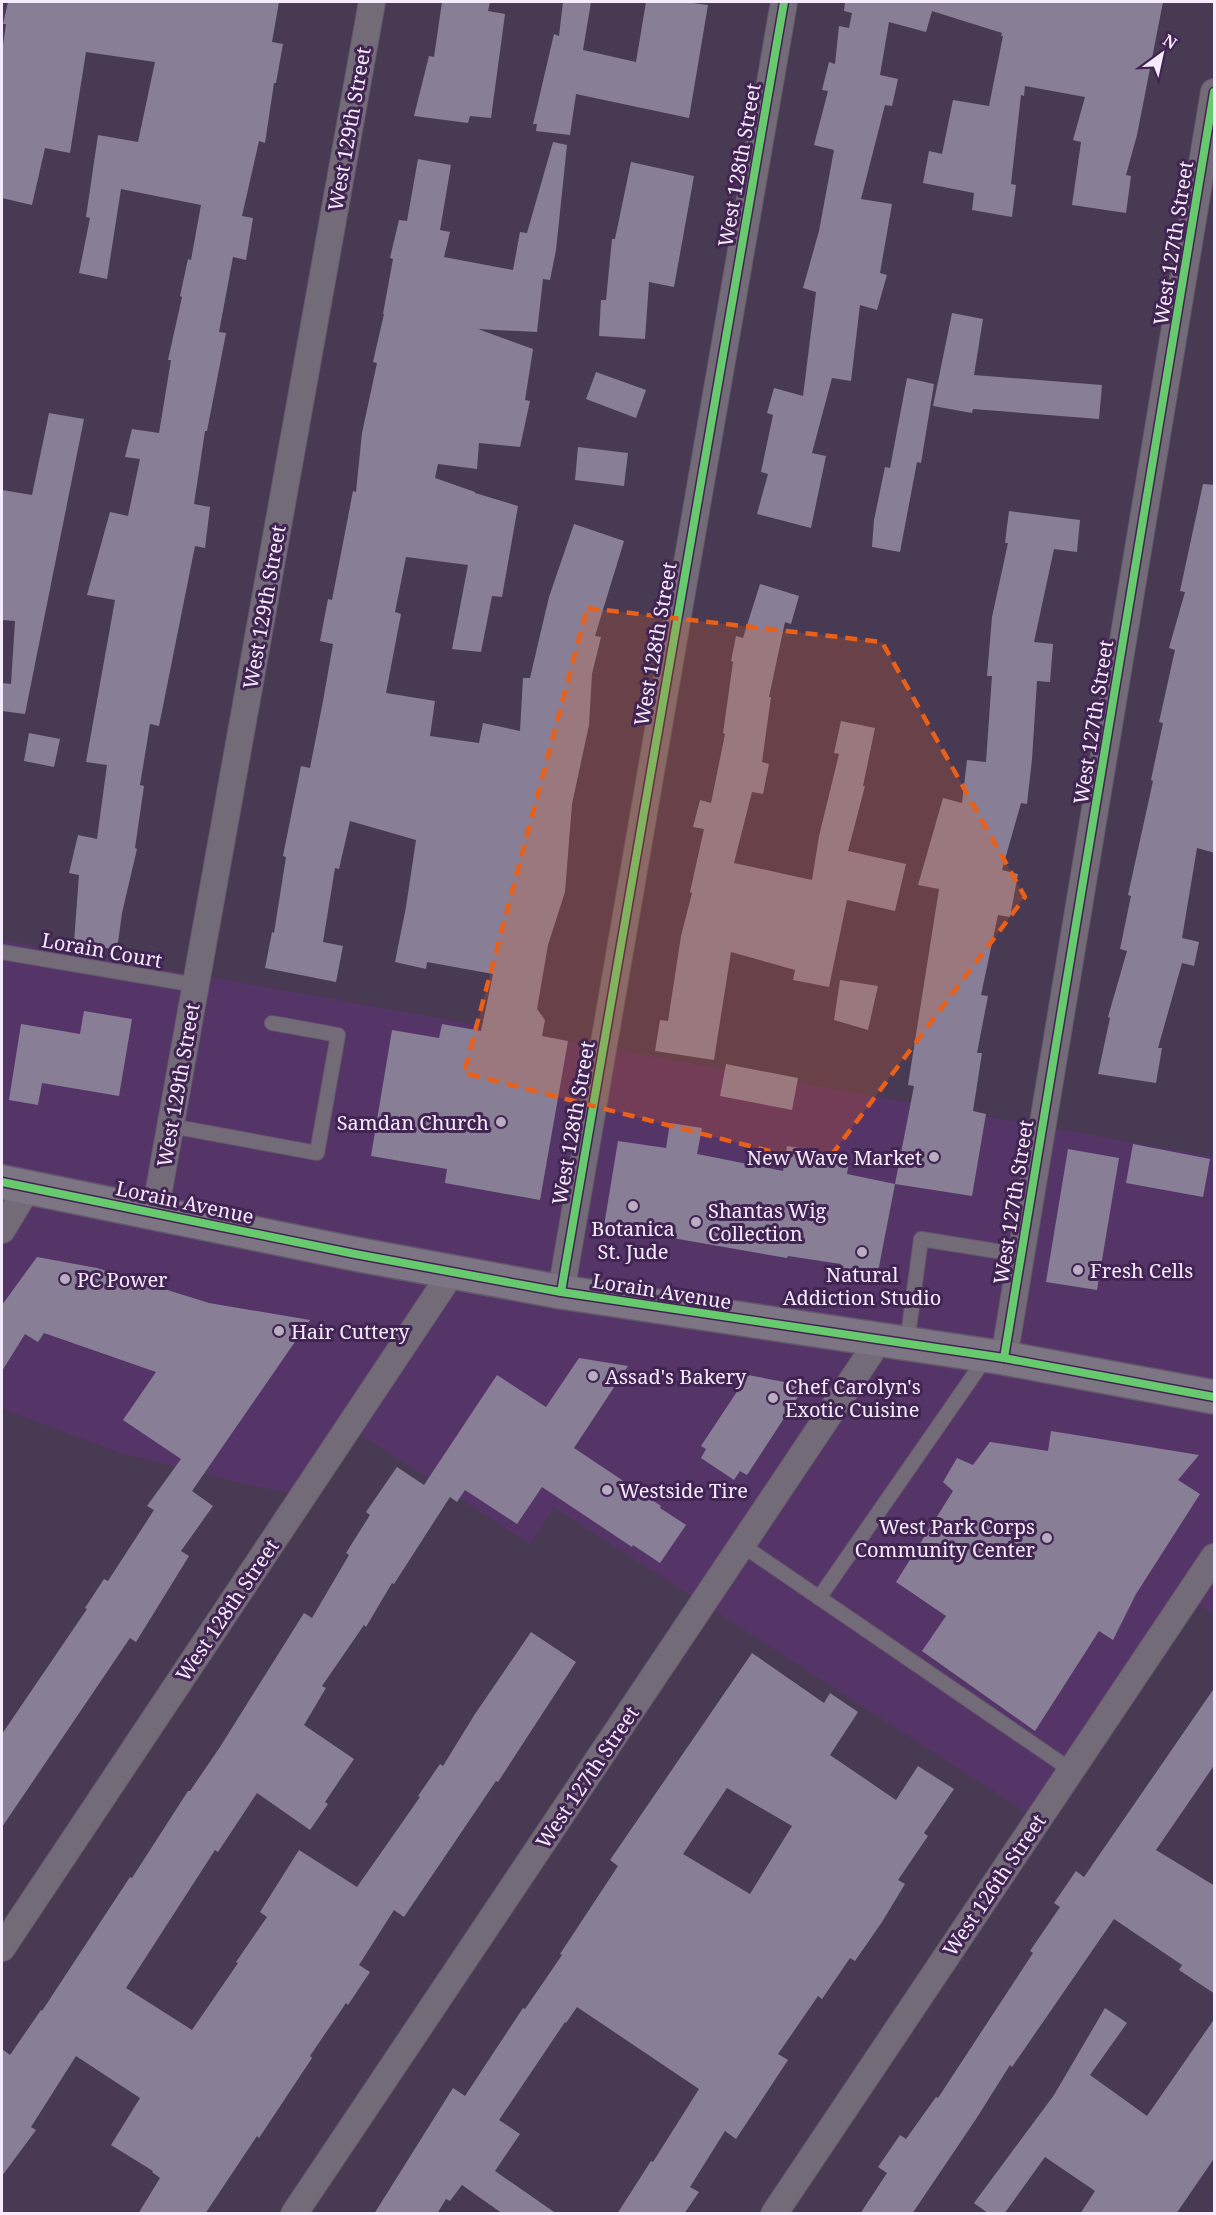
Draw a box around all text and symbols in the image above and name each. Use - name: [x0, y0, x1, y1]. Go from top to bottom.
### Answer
- north arrow: [1132, 24, 1192, 84]
- text: N: [1159, 29, 1182, 54]
- street label: West 129th Street: [321, 45, 377, 213]
- street label: West 128th Street: [711, 81, 767, 249]
- street label: West 127th Street: [1147, 159, 1199, 327]
- street label: West 129th Street: [236, 523, 292, 691]
- street label: West 128th Street: [627, 560, 683, 728]
- street label: West 127th Street: [1067, 638, 1119, 806]
- street label: Lorain Court: [40, 926, 164, 974]
- street label: West 129th Street: [150, 1001, 206, 1169]
- street label: West 128th Street: [545, 1039, 601, 1207]
- place label: Samdan Church: [337, 1109, 489, 1136]
- marker: Samdan Church: [494, 1115, 508, 1129]
- street label: West 127th Street: [987, 1118, 1039, 1286]
- place label: New Wave Market: [747, 1144, 922, 1171]
- marker: New Wave Market: [927, 1150, 941, 1164]
- street label: Lorain Avenue: [114, 1174, 256, 1230]
- place label: Shantas Wig Collection: [708, 1197, 827, 1247]
- marker: Botanica St. Jude: [626, 1199, 640, 1213]
- place label: Botanica St. Jude: [591, 1215, 675, 1265]
- marker: Shantas Wig Collection: [689, 1215, 703, 1229]
- marker: Natural Addiction Studio: [855, 1245, 869, 1259]
- place label: Fresh Cells: [1090, 1257, 1193, 1284]
- place label: Natural Addiction Studio: [783, 1261, 941, 1311]
- marker: Fresh Cells: [1071, 1263, 1085, 1277]
- place label: PC Power: [77, 1266, 168, 1293]
- street label: Lorain Avenue: [591, 1267, 733, 1315]
- marker: PC Power: [58, 1272, 72, 1286]
- place label: Hair Cuttery: [291, 1318, 410, 1345]
- marker: Hair Cuttery: [272, 1324, 286, 1338]
- place label: Assad's Bakery: [605, 1363, 747, 1390]
- marker: Assad's Bakery: [586, 1369, 600, 1383]
- place label: Chef Carolyn's Exotic Cuisine: [785, 1373, 921, 1423]
- marker: Chef Carolyn's Exotic Cuisine: [766, 1391, 780, 1405]
- place label: Westside Tire: [619, 1477, 748, 1504]
- marker: Westside Tire: [600, 1483, 614, 1497]
- place label: West Park Corps Community Center: [855, 1513, 1036, 1563]
- marker: West Park Corps Community Center: [1040, 1531, 1054, 1545]
- street label: West 128th Street: [169, 1534, 285, 1686]
- street label: West 127th Street: [529, 1701, 645, 1853]
- street label: West 126th Street: [936, 1809, 1052, 1961]

